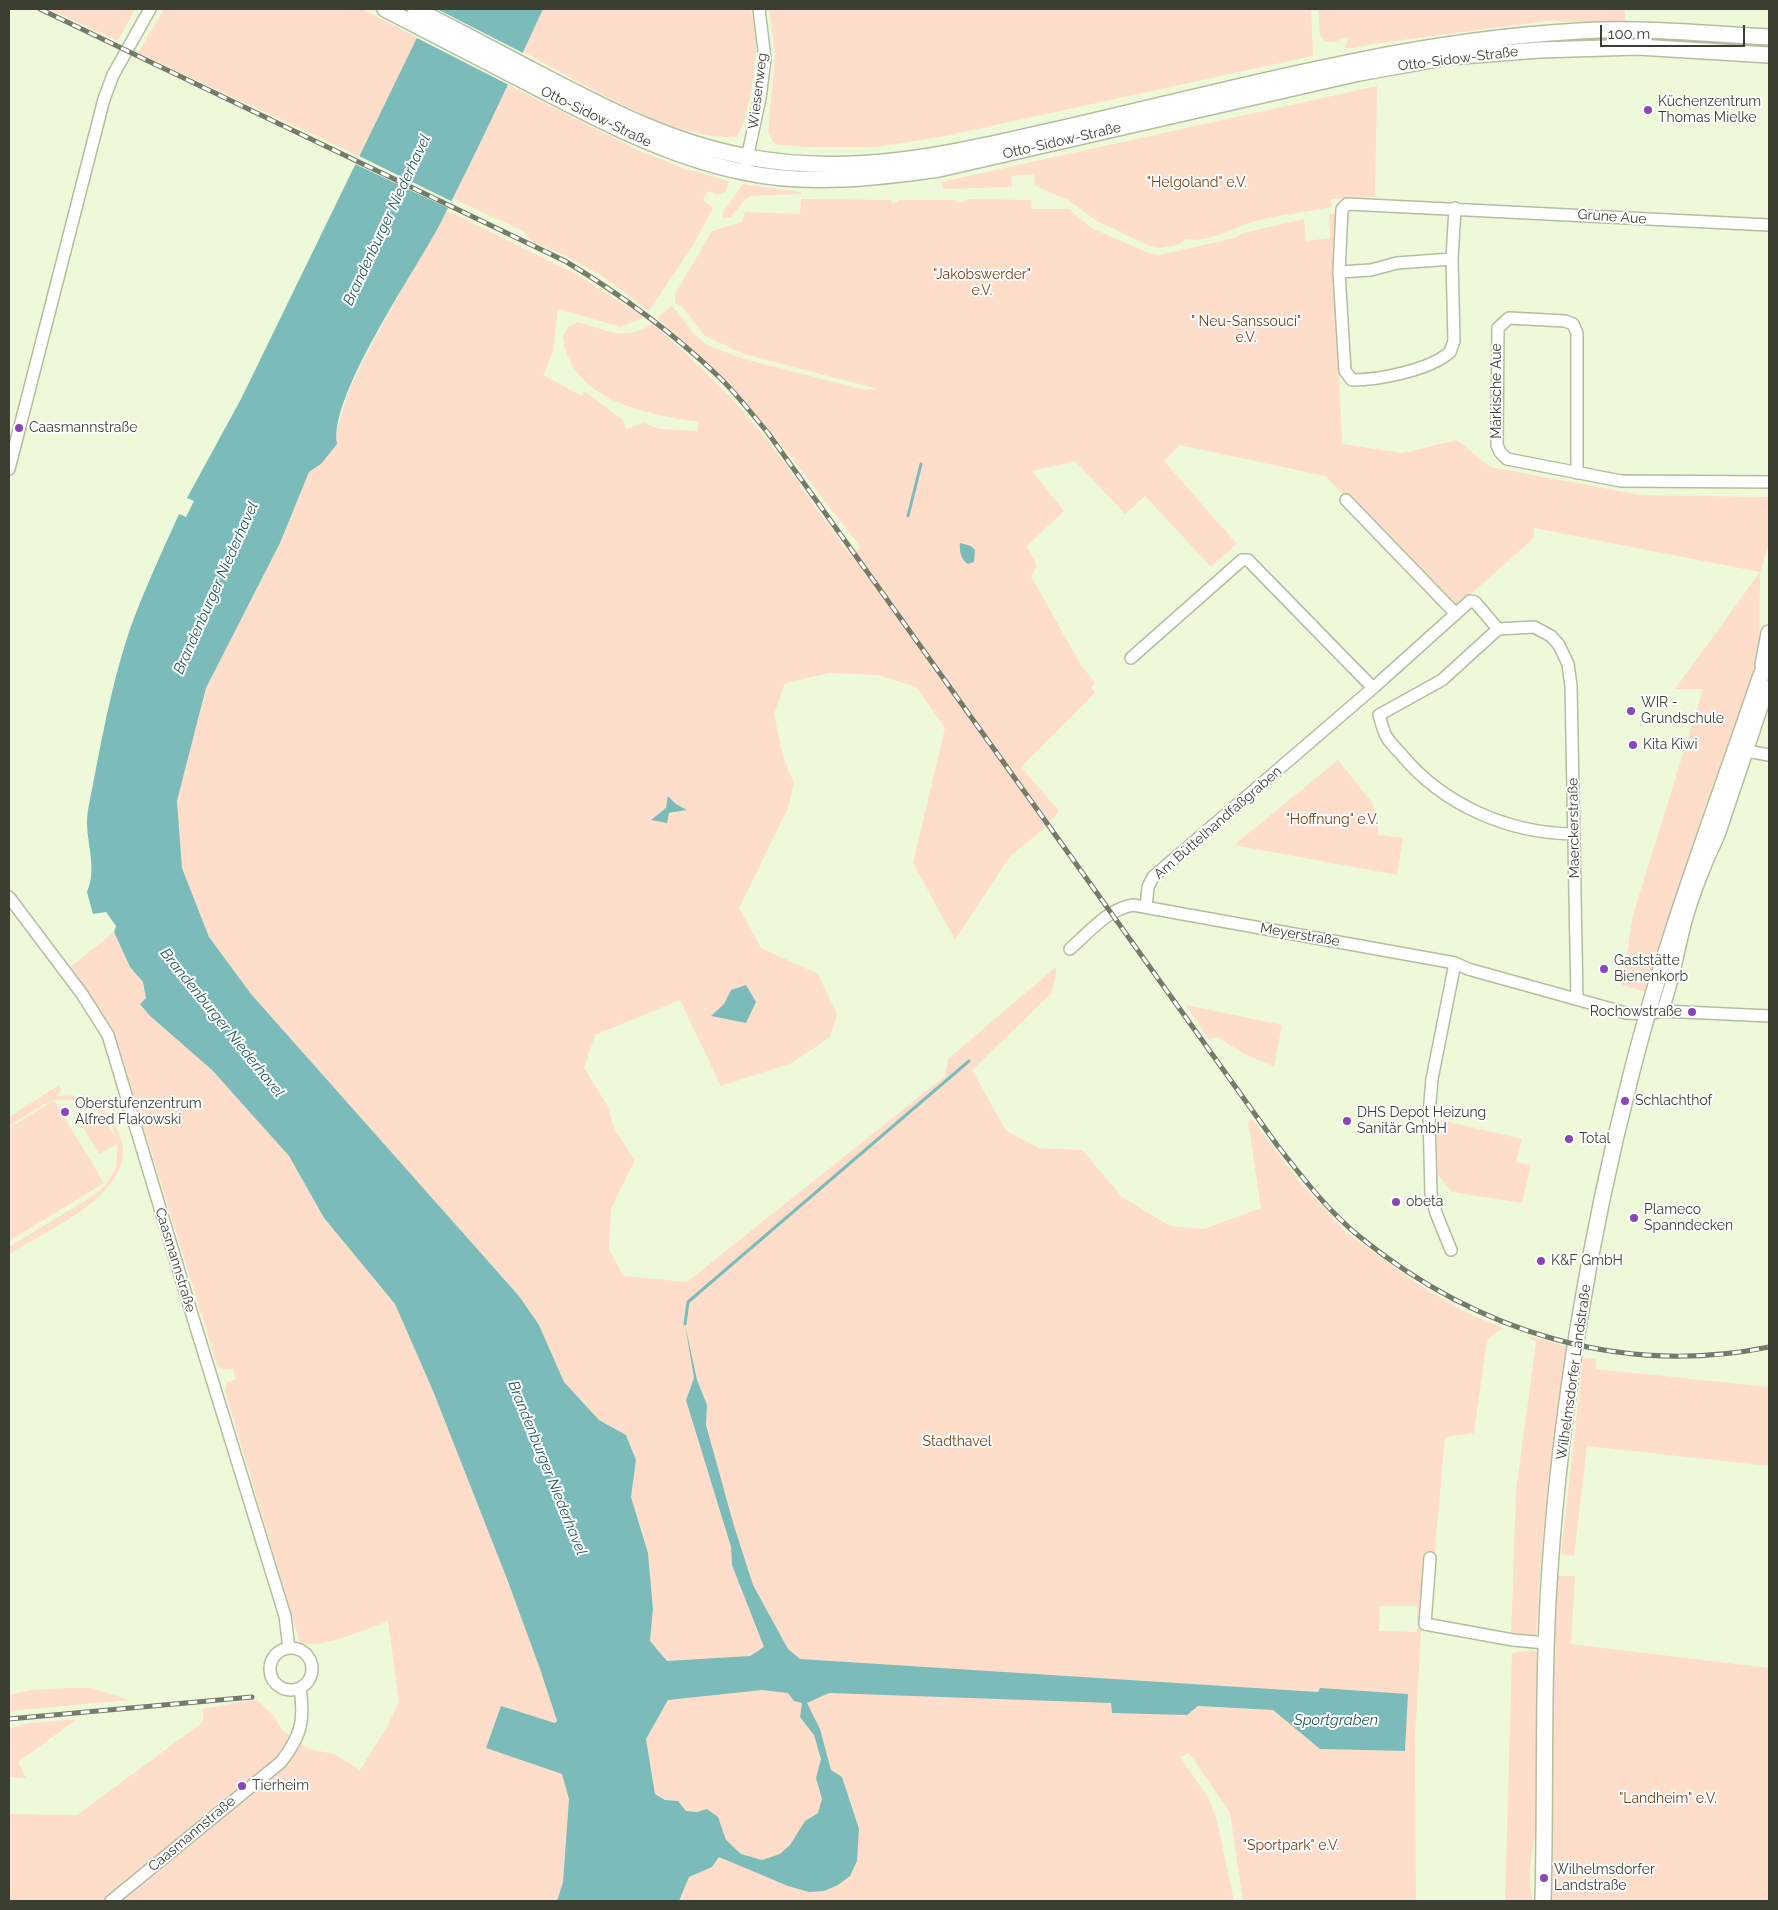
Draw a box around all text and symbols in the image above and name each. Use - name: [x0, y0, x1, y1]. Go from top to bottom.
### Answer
- scale bar: [1603, 15, 1748, 47]
- text: 100 m: [1608, 25, 1650, 43]
- street label: Otto-Sidow-Straße: [1397, 43, 1519, 75]
- street label: Wiesenweg: [745, 52, 771, 130]
- street label: Otto-Sidow-Straße: [538, 83, 654, 151]
- place label: Küchenzentrum Thomas Mielke: [1658, 94, 1761, 126]
- marker: Küchenzentrum Thomas Mielke: [1642, 104, 1654, 116]
- street label: Otto-Sidow-Straße: [1001, 119, 1123, 163]
- water label: Brandenburger Niederhavel: [339, 132, 435, 308]
- park label: "Helgoland" e.V.: [1147, 175, 1247, 191]
- street label: Grüne Aue: [1577, 206, 1647, 228]
- park label: "Jakobswerder" e.V.: [933, 267, 1031, 300]
- park label: " Neu-Sanssouci" e.V.: [1191, 314, 1301, 347]
- street label: Märkische Aue: [1489, 343, 1505, 439]
- place label: Caasmannstraße: [29, 420, 137, 436]
- marker: Caasmannstraße: [13, 422, 25, 434]
- water label: Brandenburger Niederhavel: [170, 499, 262, 677]
- place label: WIR - Grundschule: [1641, 695, 1724, 728]
- marker: WIR - Grundschule: [1625, 705, 1637, 717]
- place label: Kita Kiwi: [1643, 737, 1697, 753]
- marker: Kita Kiwi: [1627, 739, 1639, 751]
- street label: Am Büttelhandfaßgraben: [1151, 763, 1285, 883]
- street label: Maerckerstraße: [1565, 778, 1583, 878]
- park label: "Hoffnung" e.V.: [1286, 812, 1378, 828]
- street label: Meyerstraße: [1259, 920, 1341, 950]
- water label: Brandenburger Niederhavel: [156, 945, 288, 1101]
- place label: Gaststätte Bienenkorb: [1614, 953, 1688, 986]
- marker: Gaststätte Bienenkorb: [1598, 963, 1610, 975]
- place label: Rochowstraße: [1590, 1004, 1682, 1020]
- marker: Rochowstraße: [1686, 1006, 1698, 1018]
- place label: Schlachthof: [1635, 1093, 1712, 1109]
- marker: Schlachthof: [1619, 1095, 1631, 1107]
- place label: Oberstufenzentrum Alfred Flakowski: [75, 1096, 202, 1128]
- place label: DHS Depot Heizung Sanitär GmbH: [1357, 1105, 1486, 1138]
- marker: Oberstufenzentrum Alfred Flakowski: [59, 1106, 71, 1118]
- marker: DHS Depot Heizung Sanitär GmbH: [1341, 1115, 1353, 1127]
- place label: Total: [1579, 1131, 1610, 1147]
- marker: Total: [1563, 1133, 1575, 1145]
- place label: obeta: [1406, 1194, 1443, 1210]
- marker: obeta: [1390, 1196, 1402, 1208]
- place label: Plameco Spanndecken: [1644, 1202, 1733, 1234]
- street label: Caasmannstraße: [151, 1206, 199, 1314]
- marker: Plameco Spanndecken: [1628, 1212, 1640, 1224]
- place label: K&F GmbH: [1551, 1253, 1623, 1269]
- marker: K&F GmbH: [1535, 1255, 1547, 1267]
- street label: Wilhelmsdorfer Landstraße: [1553, 1283, 1595, 1461]
- water label: Brandenburger Niederhavel: [504, 1378, 590, 1558]
- park label: Stadthavel: [923, 1434, 991, 1450]
- water label: Sportgraben: [1294, 1711, 1378, 1729]
- place label: Tierheim: [252, 1778, 309, 1794]
- marker: Tierheim: [236, 1780, 248, 1792]
- park label: "Landheim" e.V.: [1619, 1791, 1717, 1807]
- street label: Caasmannstraße: [145, 1793, 239, 1875]
- park label: "Sportpark" e.V.: [1243, 1838, 1339, 1854]
- place label: Wilhelmsdorfer Landstraße: [1554, 1862, 1655, 1894]
- marker: Wilhelmsdorfer Landstraße: [1538, 1872, 1550, 1884]

